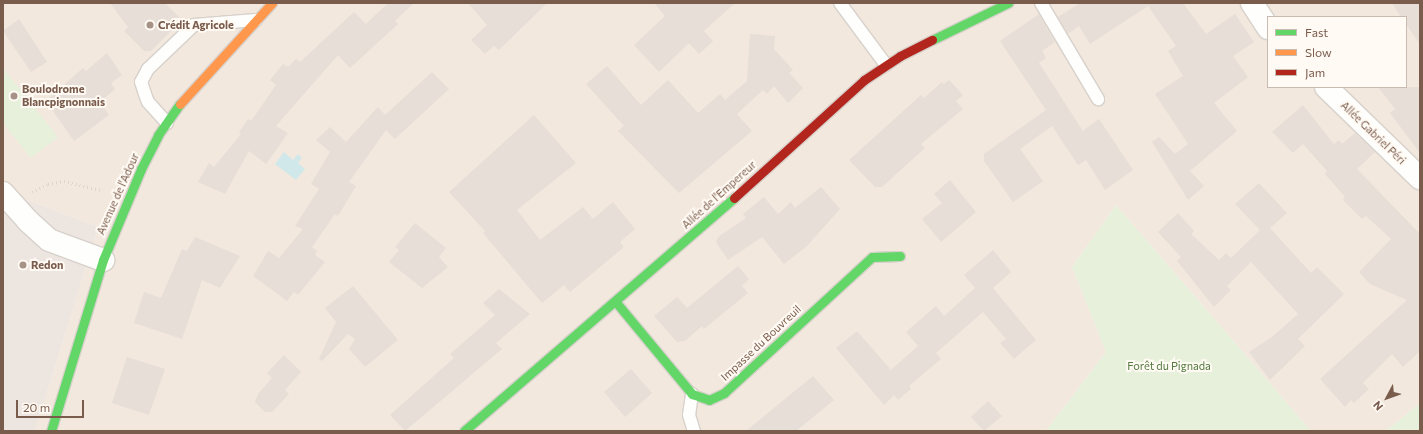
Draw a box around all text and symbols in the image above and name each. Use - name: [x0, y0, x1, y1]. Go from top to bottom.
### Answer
- legend: [1267, 16, 1407, 88]
- place label: Crédit Agricole: [158, 18, 234, 32]
- marker: Crédit Agricole: [145, 20, 155, 30]
- text: Fast: [1305, 25, 1328, 39]
- text: Slow: [1305, 45, 1332, 59]
- text: Jam: [1305, 65, 1325, 79]
- place label: Boulodrome Blancpignonnais: [22, 83, 105, 109]
- marker: Boulodrome Blancpignonnais: [9, 91, 19, 101]
- street label: Allée Gabriel Péri: [1338, 99, 1408, 167]
- street label: Avenue de l'Adour: [94, 151, 142, 237]
- street label: Allée de l'Empereur: [679, 158, 759, 232]
- place label: Redon: [31, 258, 63, 272]
- marker: Redon: [18, 260, 28, 270]
- street label: Impasse du Bouvreuil: [718, 302, 804, 384]
- park label: Forêt du Pignada: [1127, 359, 1211, 373]
- north arrow: [1367, 378, 1407, 418]
- scale bar: [18, 392, 86, 418]
- text: N: [1370, 399, 1385, 414]
- text: 20 m: [23, 400, 50, 414]

